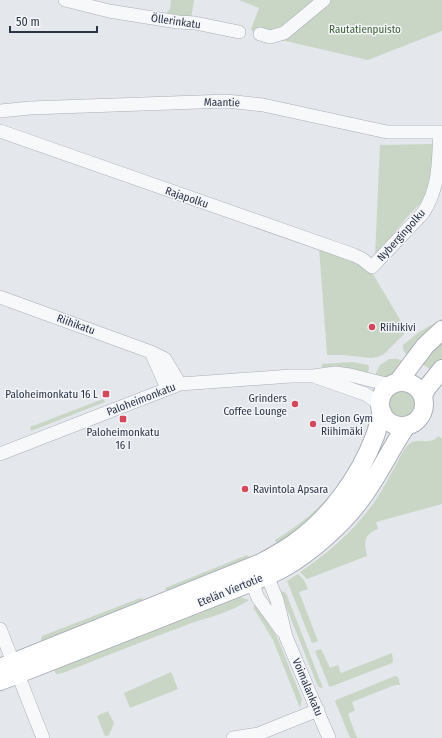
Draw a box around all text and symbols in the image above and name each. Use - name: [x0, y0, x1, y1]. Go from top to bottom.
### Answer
- scale bar: [10, 8, 97, 34]
- street label: Öllerinkatu: [150, 12, 202, 31]
- text: 50 m: [16, 15, 40, 29]
- park label: Rautatienpuisto: [329, 23, 401, 36]
- street label: Maantie: [204, 96, 240, 109]
- street label: Rajapolku: [164, 184, 210, 211]
- street label: Nyberginpolku: [375, 207, 428, 264]
- street label: Riihikatu: [55, 312, 97, 337]
- place label: Riihikivi: [380, 321, 416, 334]
- marker: Riihikivi: [367, 322, 377, 332]
- street label: Paloheimonkatu: [105, 380, 178, 419]
- place label: Paloheimonkatu 16 L: [5, 388, 98, 401]
- marker: Paloheimonkatu 16 L: [101, 389, 111, 399]
- place label: Grinders Coffee Lounge: [223, 392, 287, 418]
- marker: Grinders Coffee Lounge: [290, 399, 300, 409]
- place label: Legion Gym Riihimäki: [321, 412, 373, 438]
- marker: Paloheimonkatu 16 I: [118, 414, 128, 424]
- marker: Legion Gym Riihimäki: [308, 419, 318, 429]
- place label: Paloheimonkatu 16 I: [87, 426, 159, 452]
- place label: Ravintola Apsara: [253, 483, 328, 496]
- marker: Ravintola Apsara: [240, 484, 250, 494]
- street label: Etelän Viertotie: [196, 571, 265, 609]
- street label: Voimalankatu: [290, 656, 326, 718]

